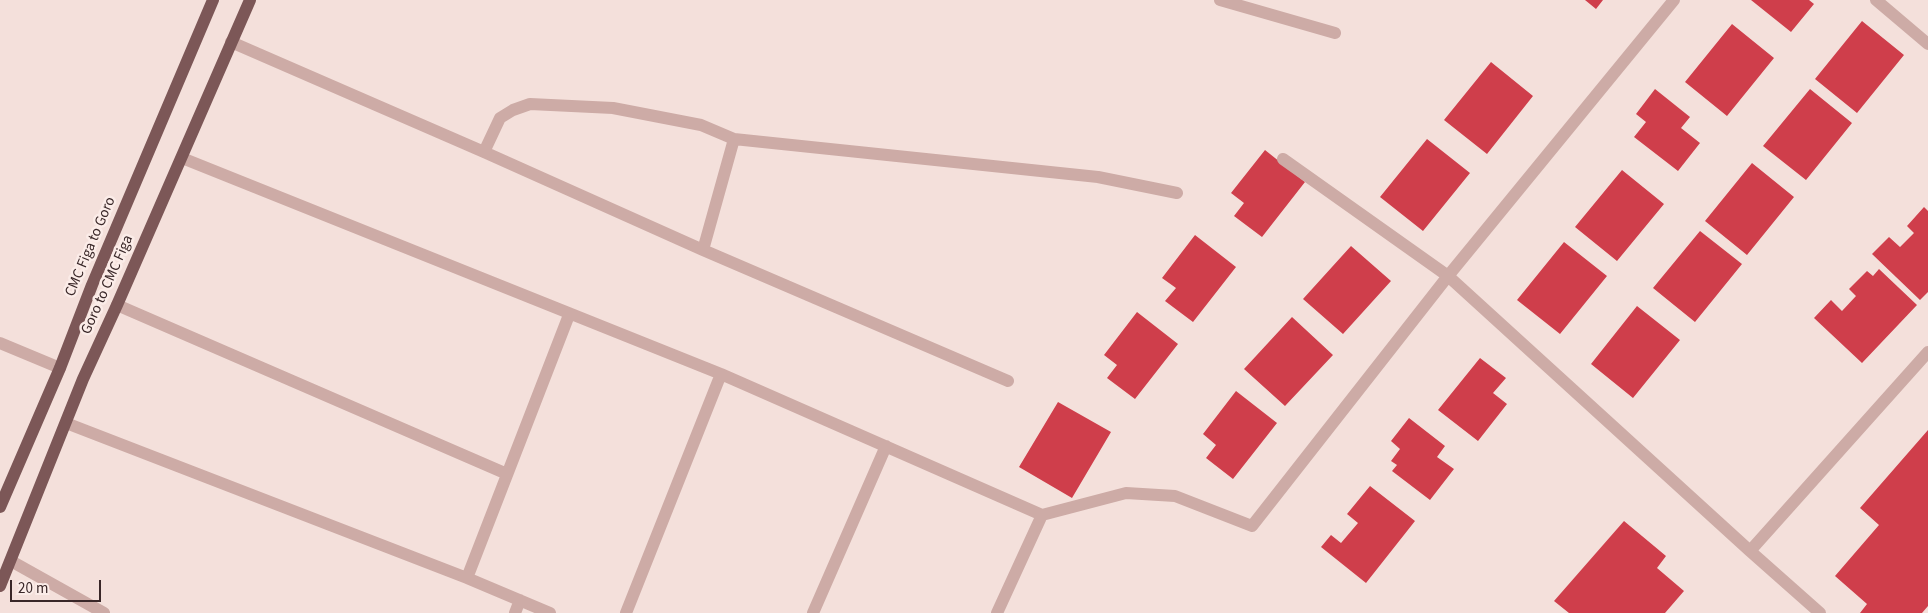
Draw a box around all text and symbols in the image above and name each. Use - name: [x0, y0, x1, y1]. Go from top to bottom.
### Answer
- street label: CMC Figa to Goro: [62, 194, 120, 300]
- street label: Goro to CMC Figa: [78, 233, 138, 337]
- scale bar: [12, 570, 104, 602]
- text: 20 m: [18, 578, 48, 599]

